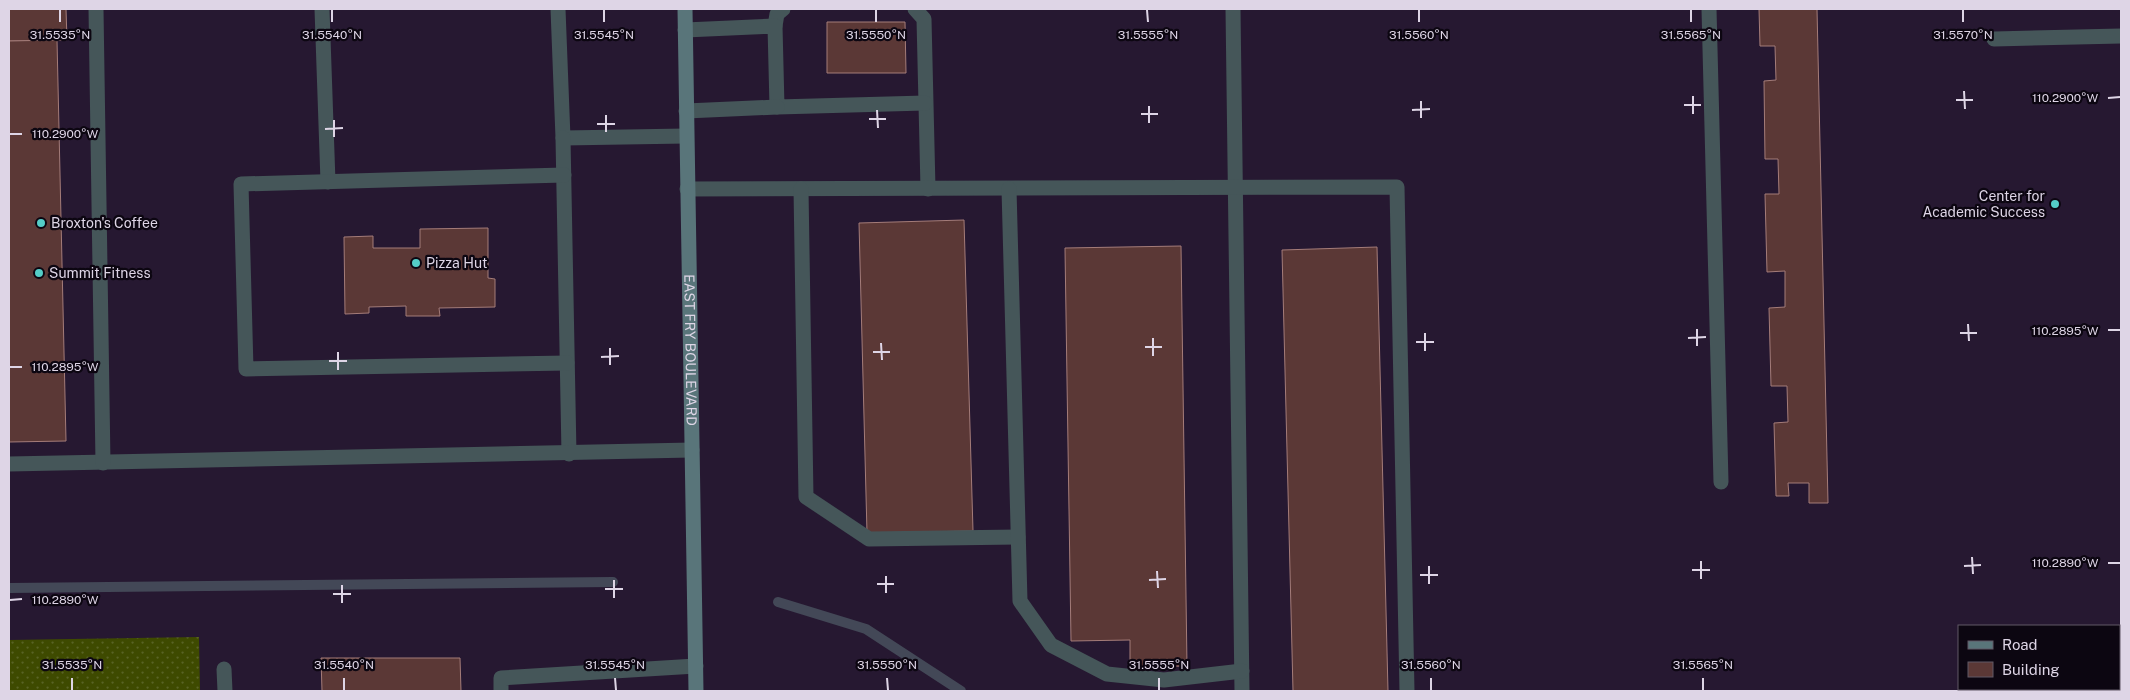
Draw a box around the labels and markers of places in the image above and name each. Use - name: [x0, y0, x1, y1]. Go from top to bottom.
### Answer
- place label: Center for Academic Success: [1923, 188, 2045, 220]
- marker: Center for Academic Success: [2049, 198, 2061, 210]
- place label: Broxton's Coffee: [51, 215, 158, 231]
- marker: Broxton's Coffee: [35, 217, 47, 229]
- place label: Pizza Hut: [426, 255, 488, 271]
- marker: Pizza Hut: [410, 257, 422, 269]
- place label: Summit Fitness: [49, 265, 150, 281]
- marker: Summit Fitness: [33, 267, 45, 279]

